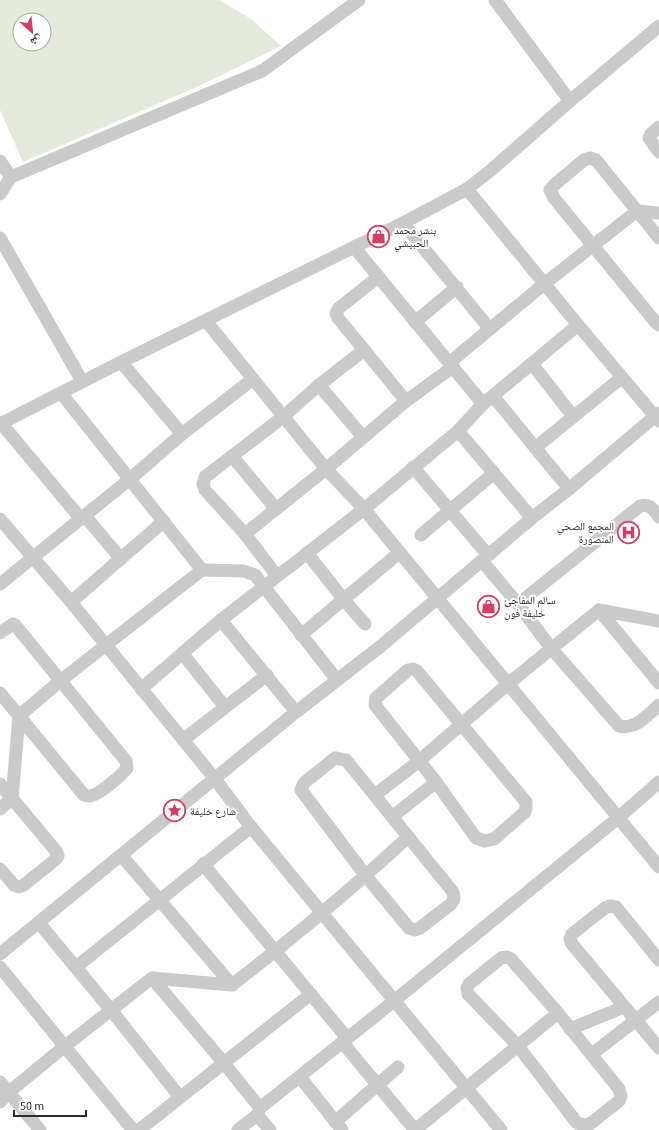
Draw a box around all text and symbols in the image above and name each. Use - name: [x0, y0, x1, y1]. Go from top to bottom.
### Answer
- north arrow: [12, 12, 52, 52]
- text: ش: [27, 31, 45, 50]
- shop icon: بنشر محمد الحبيشي: [366, 223, 392, 249]
- place label: بنشر محمد الحبيشي: [394, 223, 436, 252]
- place label: المجمع الصحي المنصورة: [557, 519, 614, 547]
- hospital icon: المجمع الصحي المنصورة: [616, 519, 642, 545]
- shop icon: سالم المفاجئ خليفة فون: [476, 593, 502, 619]
- place label: سالم المفاجئ خليفة فون: [504, 593, 555, 621]
- place icon: شارع خليفة: [161, 798, 187, 824]
- place label: شارع خليفة: [190, 804, 236, 819]
- scale bar: [14, 1092, 86, 1118]
- text: 50 m: [20, 1098, 44, 1115]

